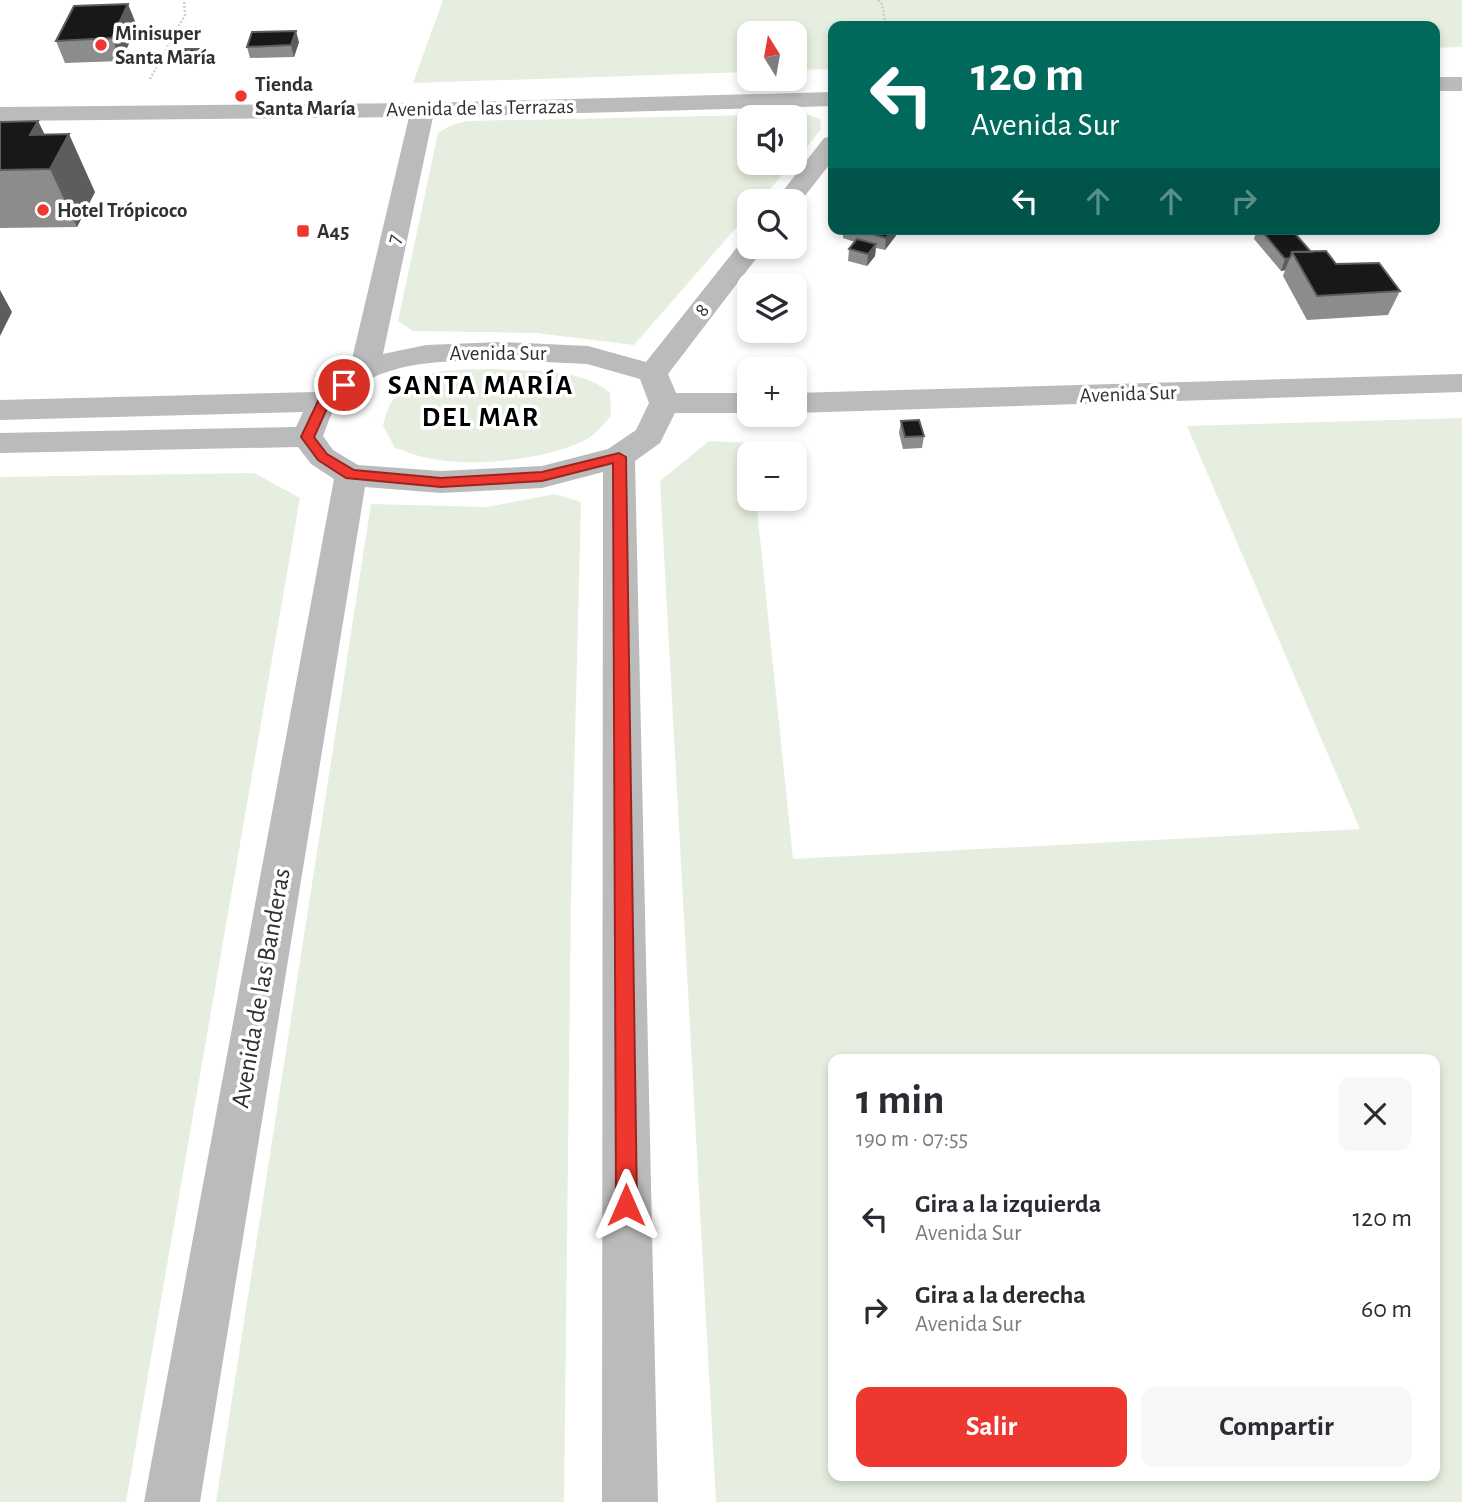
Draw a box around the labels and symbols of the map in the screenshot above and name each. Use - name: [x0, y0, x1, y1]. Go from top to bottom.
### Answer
- north arrow: [737, 21, 807, 91]
- place label: Minisuper Santa María: [115, 23, 216, 68]
- marker: Minisuper Santa María: [93, 37, 109, 53]
- place label: Tienda Santa María: [255, 74, 356, 119]
- marker: Tienda Santa María: [233, 88, 249, 104]
- street label: Avenida de las Terrazas: [386, 96, 574, 120]
- place label: Hotel Trópicoco: [57, 200, 187, 221]
- marker: Hotel Trópicoco: [35, 202, 51, 218]
- place label: A45: [317, 221, 349, 242]
- marker: A45: [295, 223, 311, 239]
- street label: 7: [383, 232, 405, 246]
- street label: 8: [691, 300, 713, 320]
- street label: Avenida Sur: [449, 343, 547, 364]
- pin: [314, 355, 374, 415]
- district label: SANTA MARÍA DEL MAR: [388, 369, 574, 432]
- street label: Avenida Sur: [1079, 382, 1177, 406]
- street label: Avenida de las Banderas: [227, 866, 295, 1110]
- position arrow: [589, 1168, 663, 1242]

